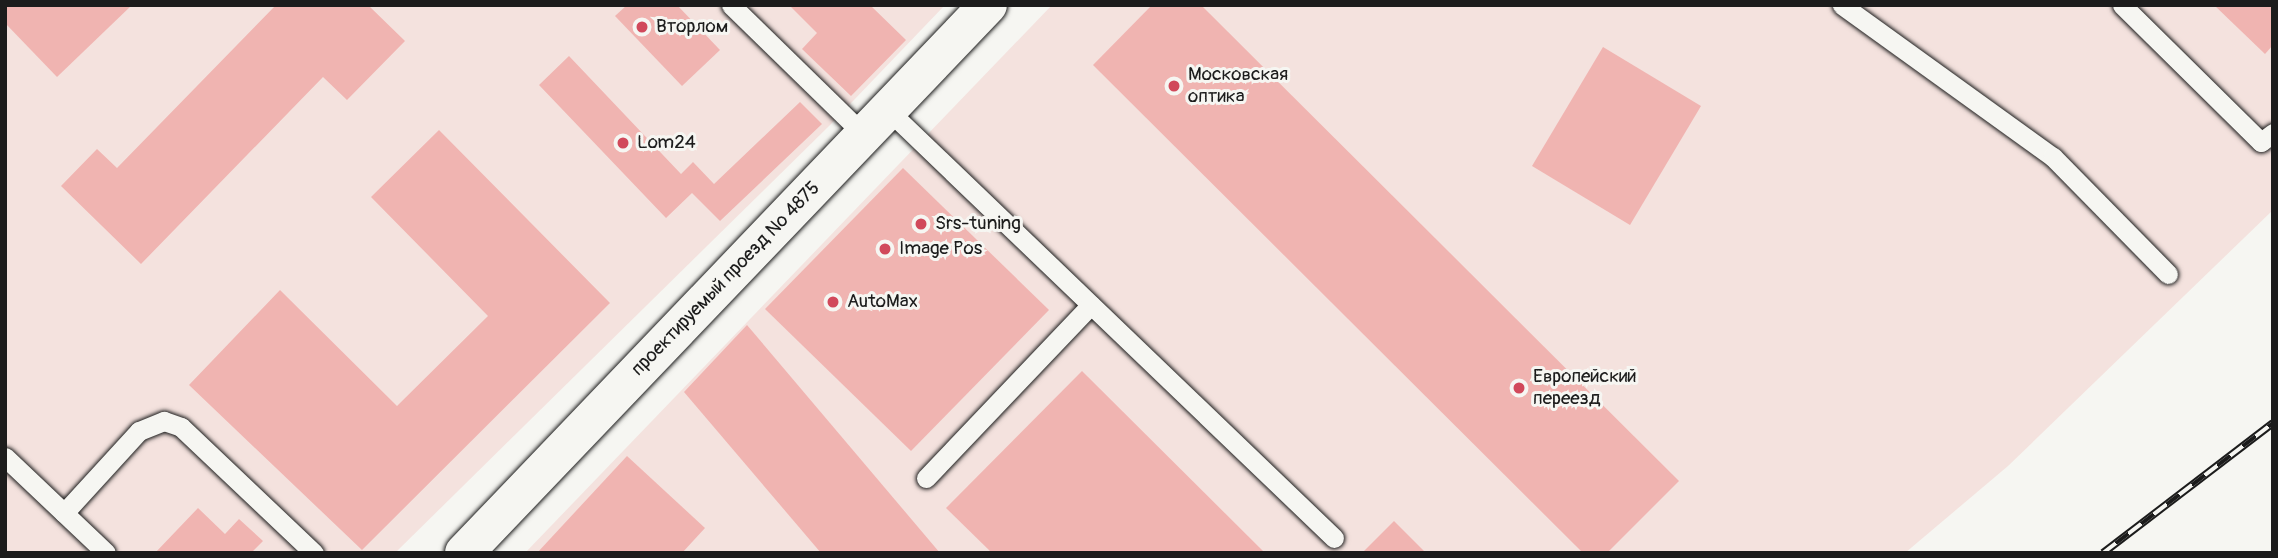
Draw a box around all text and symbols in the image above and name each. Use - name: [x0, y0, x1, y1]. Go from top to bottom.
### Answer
- place label: Вторлом: [656, 16, 728, 38]
- marker: Вторлом: [634, 19, 650, 35]
- place label: Московская оптика: [1188, 64, 1288, 108]
- marker: Московская оптика: [1166, 78, 1182, 94]
- place label: Lom24: [637, 132, 696, 154]
- marker: Lom24: [615, 135, 631, 151]
- street label: проектируемый проезд № 4875: [627, 177, 825, 381]
- place label: Srs-tuning: [935, 213, 1021, 235]
- marker: Srs-tuning: [913, 216, 929, 232]
- place label: Image Pos: [899, 238, 982, 260]
- marker: Image Pos: [877, 241, 893, 257]
- place label: AutoMax: [847, 291, 918, 313]
- marker: AutoMax: [825, 294, 841, 310]
- place label: Европейский переезд: [1533, 366, 1637, 410]
- marker: Европейский переезд: [1511, 380, 1527, 396]

